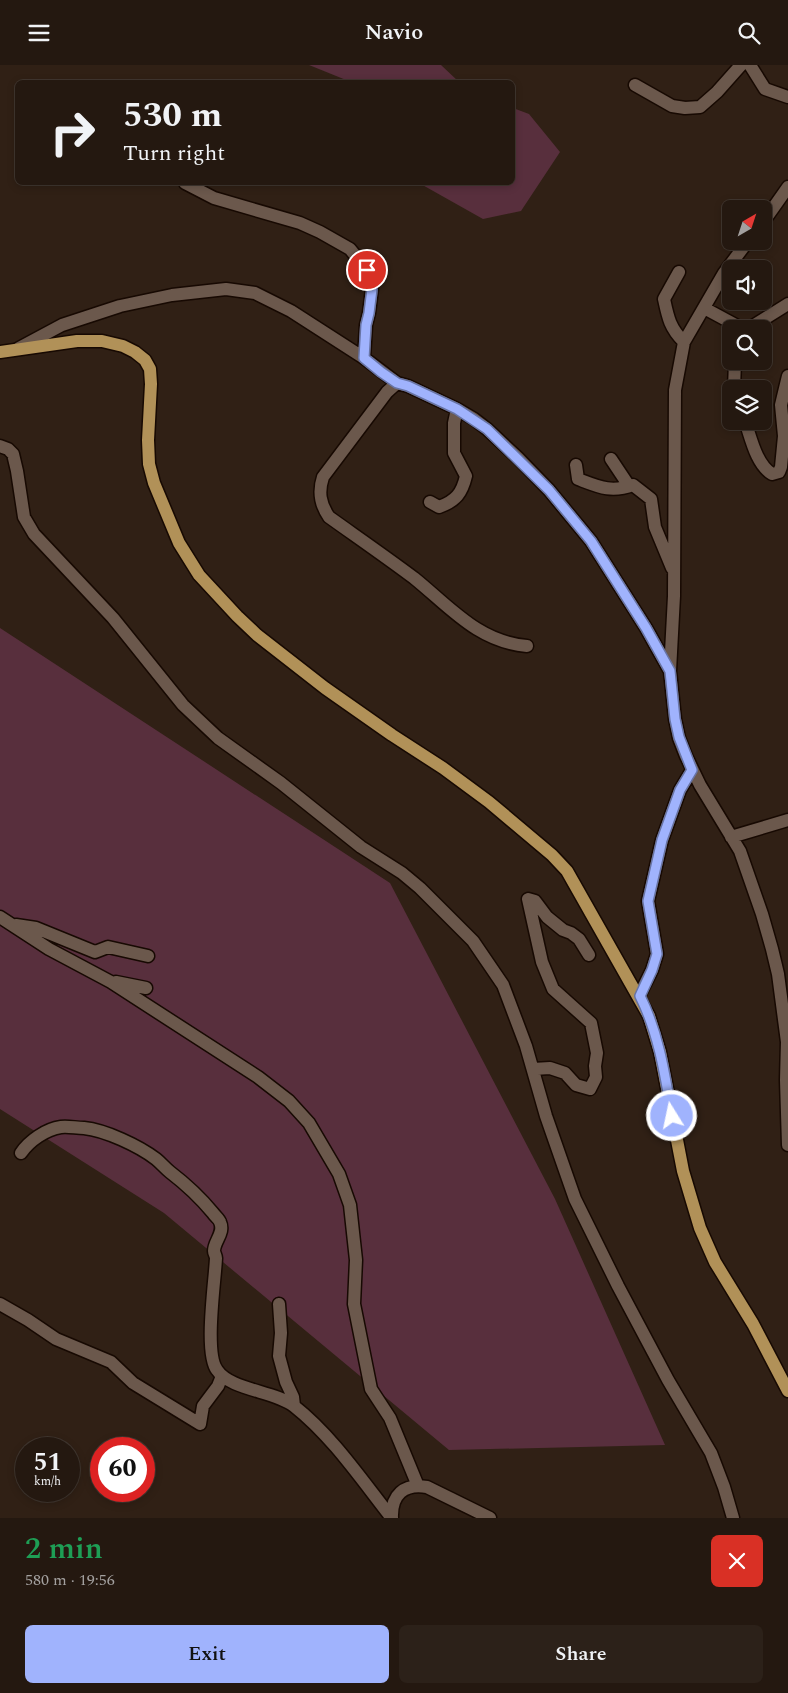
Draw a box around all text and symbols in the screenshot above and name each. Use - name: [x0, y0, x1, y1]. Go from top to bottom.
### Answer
- text: Navio: [365, 16, 423, 49]
- icon: menu: [25, 19, 53, 47]
- icon: search: [735, 19, 763, 47]
- text: 530 m: [123, 89, 222, 142]
- icon: right: [40, 100, 105, 165]
- text: Turn right: [123, 137, 225, 170]
- north arrow: [722, 200, 772, 250]
- map controls: [722, 200, 772, 430]
- pin: [346, 249, 388, 291]
- icon: arrive: [353, 256, 381, 284]
- button: sound: [722, 260, 772, 310]
- button: search: [722, 320, 772, 370]
- button: layers: [722, 380, 772, 430]
- position arrow: [645, 1089, 697, 1141]
- speed limit sign: 60: [90, 1437, 155, 1502]
- text: 51: [33, 1444, 62, 1482]
- text: km/h: [34, 1472, 61, 1491]
- text: 2 min: [25, 1526, 103, 1572]
- button: close: [711, 1535, 763, 1587]
- text: 580 m · 19:56: [25, 1568, 115, 1592]
- button: Exit: [25, 1625, 389, 1683]
- button: Share: [399, 1625, 763, 1683]

